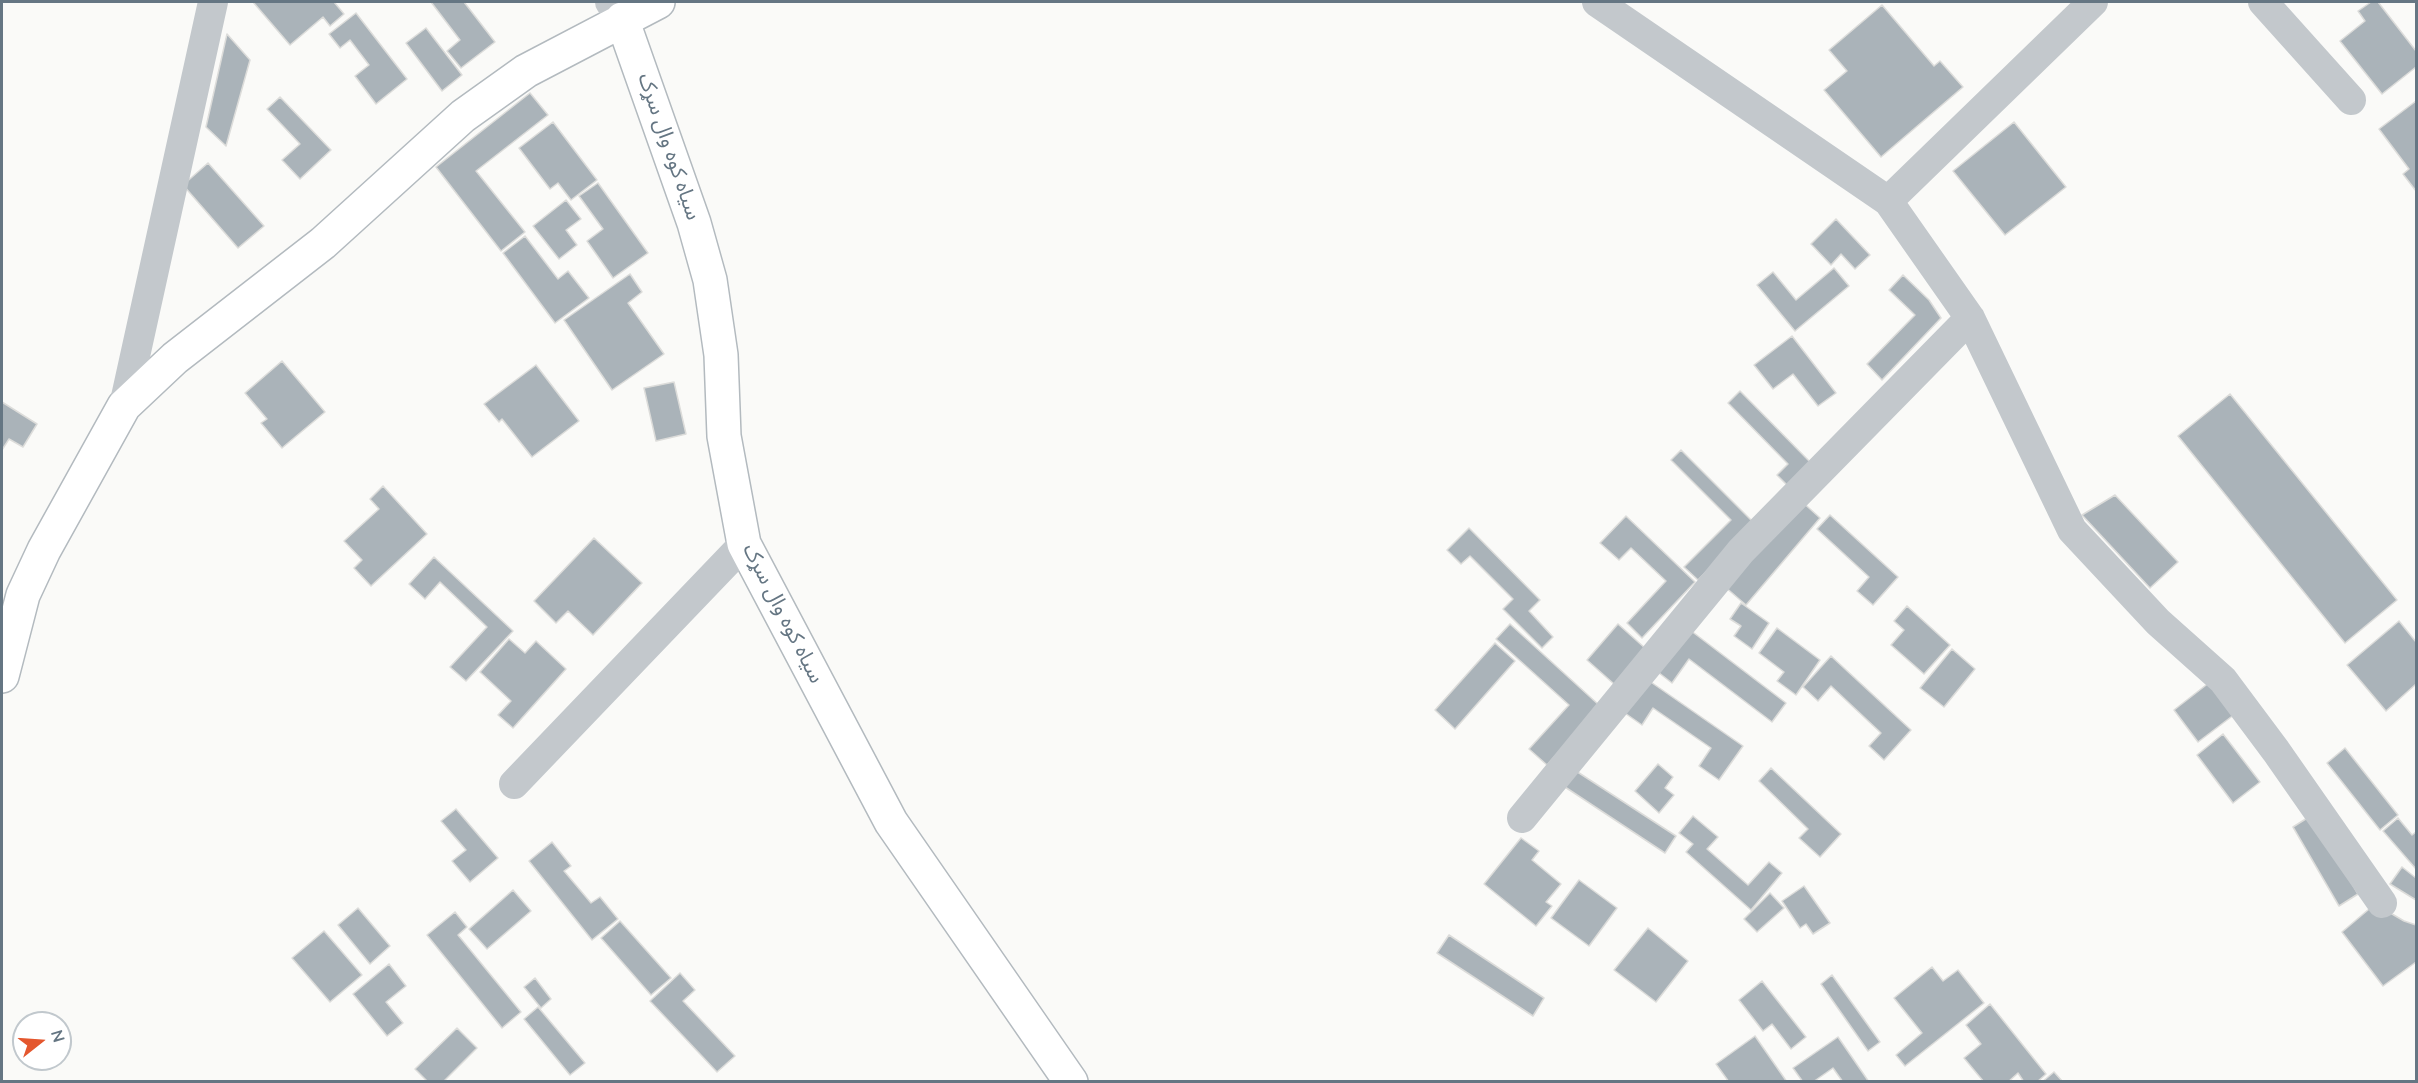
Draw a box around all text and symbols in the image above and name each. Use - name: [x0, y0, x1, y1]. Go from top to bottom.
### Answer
- street label: سیاه کوه وال سړک: [631, 70, 705, 224]
- street label: سیاه کوه وال سړک: [736, 540, 828, 688]
- north arrow: [12, 1011, 72, 1071]
- text: N: [45, 1027, 70, 1045]

